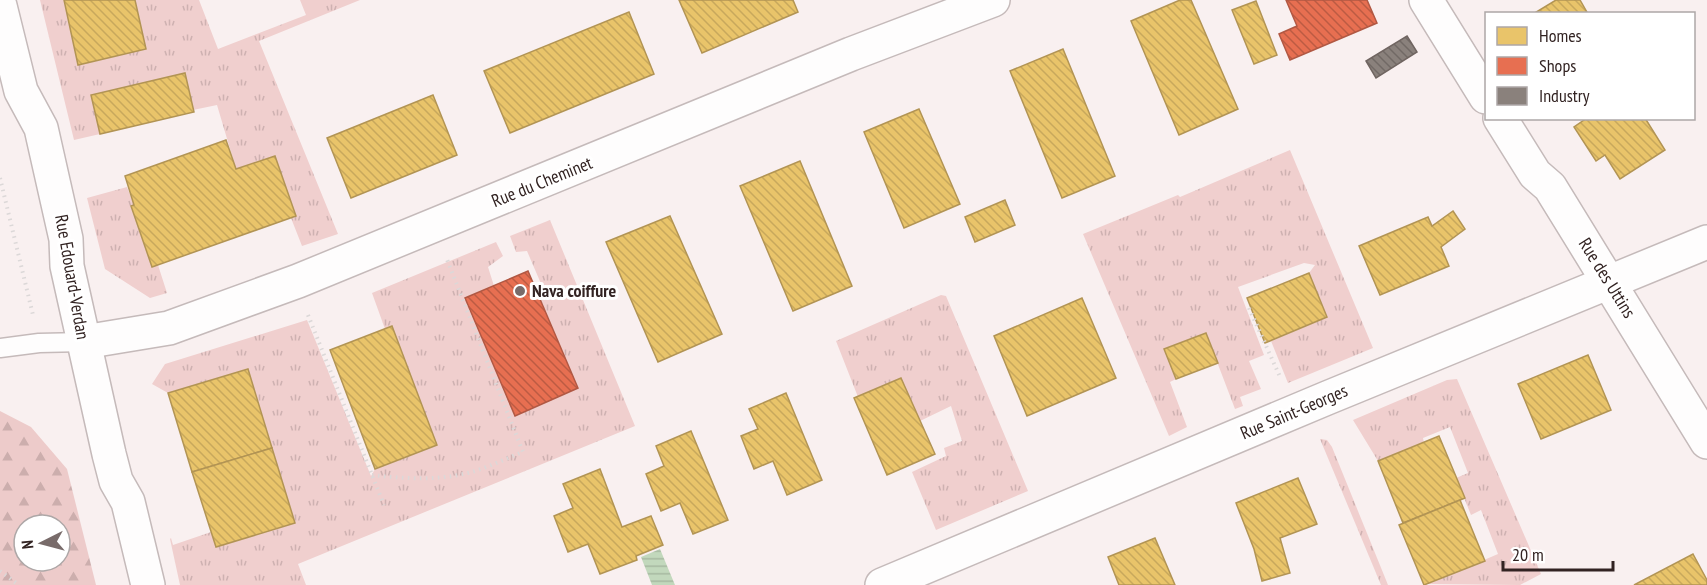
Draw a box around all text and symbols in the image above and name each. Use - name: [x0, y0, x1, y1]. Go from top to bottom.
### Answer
- legend: [1485, 12, 1695, 120]
- text: Homes: [1539, 24, 1582, 47]
- text: Shops: [1539, 54, 1576, 77]
- text: Industry: [1539, 84, 1590, 107]
- street label: Rue du Cheminet: [488, 151, 596, 212]
- street label: Rue Edouard-Verdan: [50, 213, 95, 341]
- street label: Rue des Uttins: [1574, 233, 1641, 322]
- place label: Nava coiffure: [532, 279, 616, 302]
- marker: Nava coiffure: [513, 284, 527, 298]
- street label: Rue Saint-Georges: [1237, 379, 1351, 444]
- north arrow: [12, 513, 72, 573]
- scale bar: [1503, 534, 1612, 572]
- text: N: [17, 539, 37, 550]
- text: 20 m: [1512, 543, 1544, 566]

